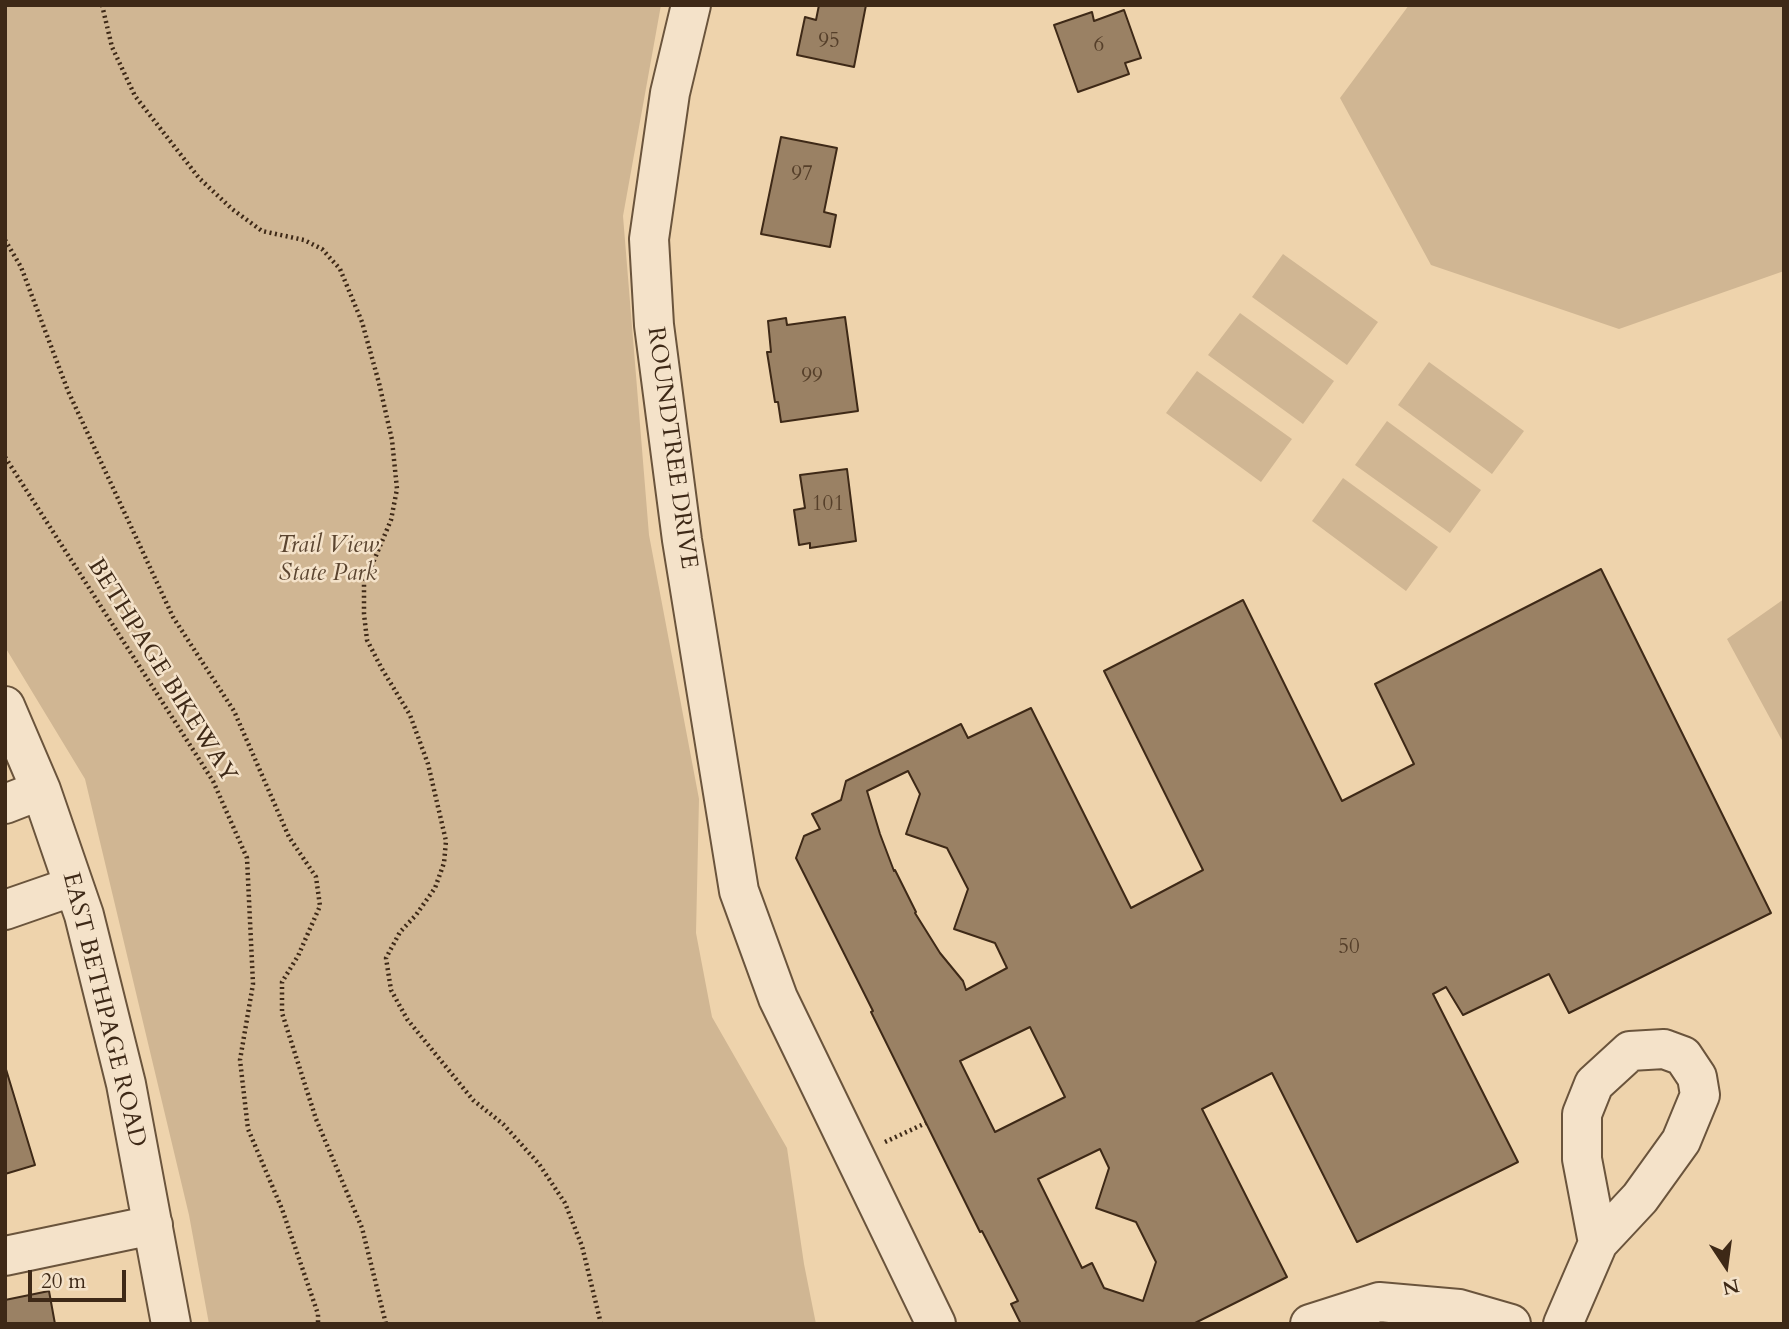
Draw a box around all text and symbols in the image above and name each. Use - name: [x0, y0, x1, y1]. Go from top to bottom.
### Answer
- house number: 95: [818, 29, 840, 55]
- house number: 6: [1094, 33, 1104, 59]
- house number: 97: [791, 162, 813, 188]
- street label: ROUNDTREE DRIVE: [640, 325, 702, 571]
- house number: 99: [801, 364, 823, 390]
- house number: 101: [812, 492, 844, 518]
- park label: Trail View State Park: [277, 532, 379, 588]
- street label: BETHPAGE BIKEWAY: [80, 554, 242, 788]
- street label: EAST BETHPAGE ROAD: [55, 870, 151, 1150]
- house number: 50: [1338, 935, 1360, 961]
- north arrow: [1691, 1231, 1761, 1301]
- scale bar: [32, 1256, 130, 1300]
- text: 20 m: [41, 1267, 86, 1296]
- text: N: [1720, 1272, 1742, 1301]

